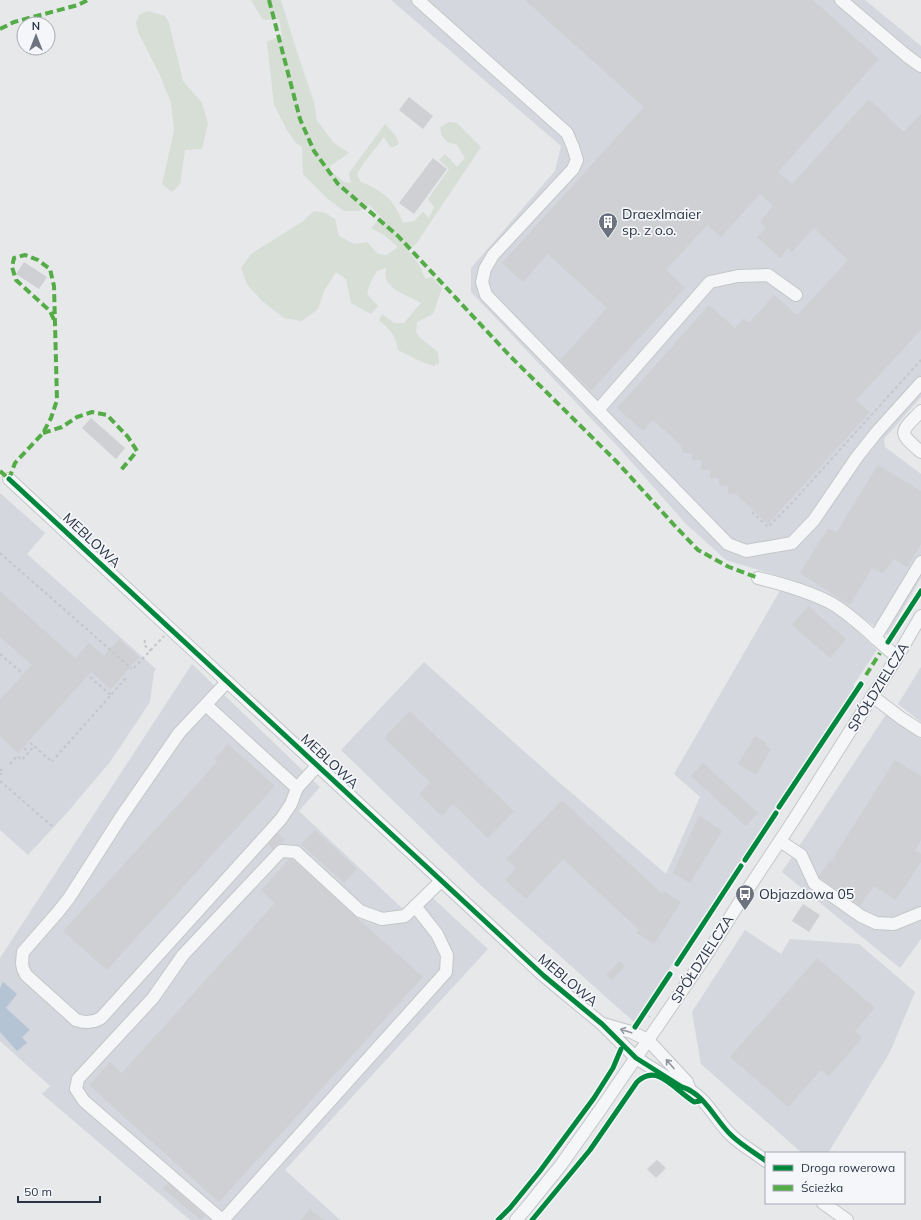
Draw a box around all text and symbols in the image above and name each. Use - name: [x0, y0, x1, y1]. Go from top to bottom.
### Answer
- north arrow: [16, 16, 56, 56]
- text: N: [32, 19, 40, 33]
- place label: Draexlmaier sp. z o.o.: [622, 205, 702, 239]
- building icon: Draexlmaier sp. z o.o.: [597, 211, 619, 239]
- street label: MEBLOWA: [59, 509, 125, 572]
- street label: SPÓŁDZIELCZA: [843, 638, 913, 735]
- street label: MEBLOWA: [297, 730, 363, 793]
- bus stop icon: Objazdowa 05: [734, 883, 756, 911]
- place label: Objazdowa 05: [759, 885, 854, 903]
- street label: SPÓŁDZIELCZA: [667, 911, 738, 1007]
- street label: MEBLOWA: [534, 950, 602, 1011]
- one-way arrow: [620, 1026, 632, 1034]
- one-way arrow: [665, 1059, 674, 1070]
- legend: [765, 1152, 905, 1204]
- text: Droga rowerowa: [801, 1160, 895, 1175]
- scale bar: [18, 1178, 100, 1204]
- text: Ścieżka: [801, 1180, 843, 1195]
- text: 50 m: [24, 1184, 52, 1199]

